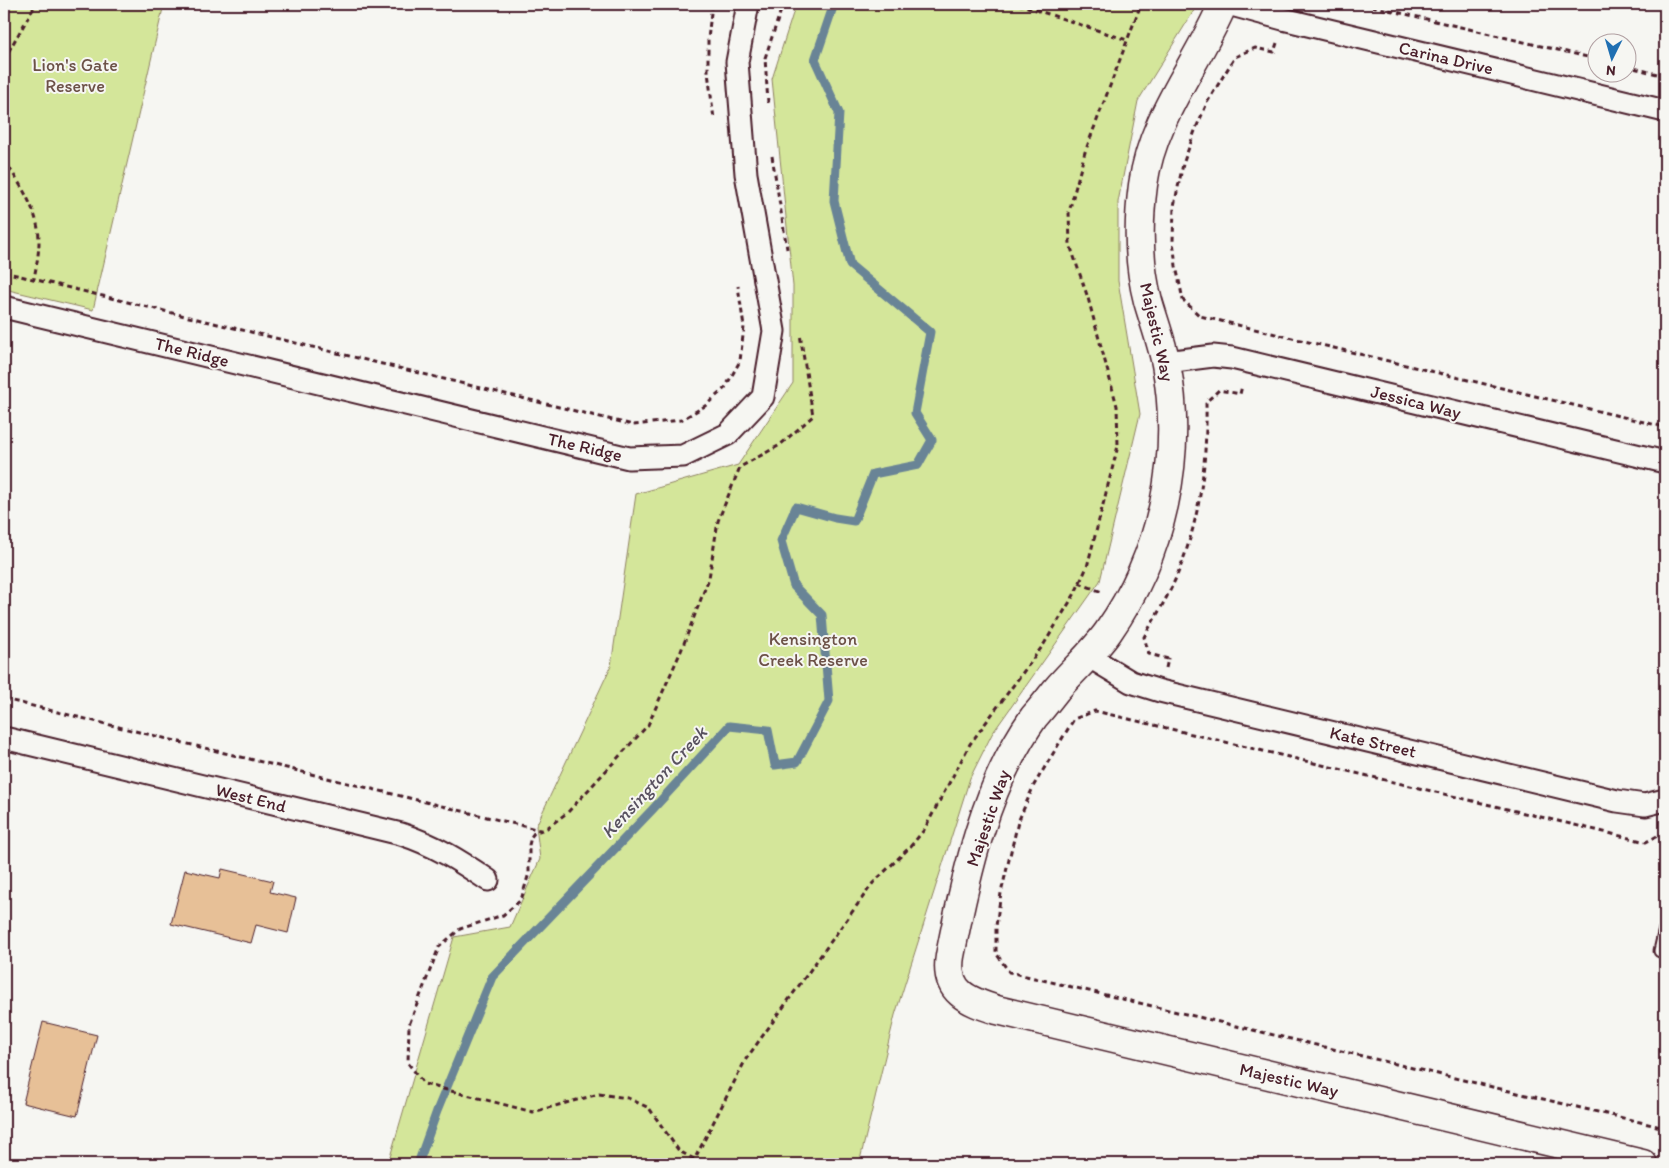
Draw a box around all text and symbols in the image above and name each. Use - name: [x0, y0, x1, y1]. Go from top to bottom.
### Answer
- north arrow: [1586, 32, 1636, 82]
- street label: Carina Drive: [1397, 36, 1495, 80]
- park label: Lion's Gate Reserve: [32, 54, 118, 97]
- text: N: [1605, 62, 1616, 79]
- street label: Majestic Way: [1135, 280, 1179, 384]
- street label: The Ridge: [153, 332, 231, 372]
- street label: Jessica Way: [1369, 380, 1464, 424]
- street label: The Ridge: [546, 428, 624, 466]
- park label: Kensington Creek Reserve: [758, 628, 868, 671]
- water label: Kensington Creek: [596, 720, 713, 843]
- street label: Kate Street: [1328, 721, 1419, 763]
- street label: Majestic Way: [961, 766, 1015, 869]
- street label: West End: [213, 779, 289, 817]
- street label: Majestic Way: [1237, 1058, 1341, 1102]

